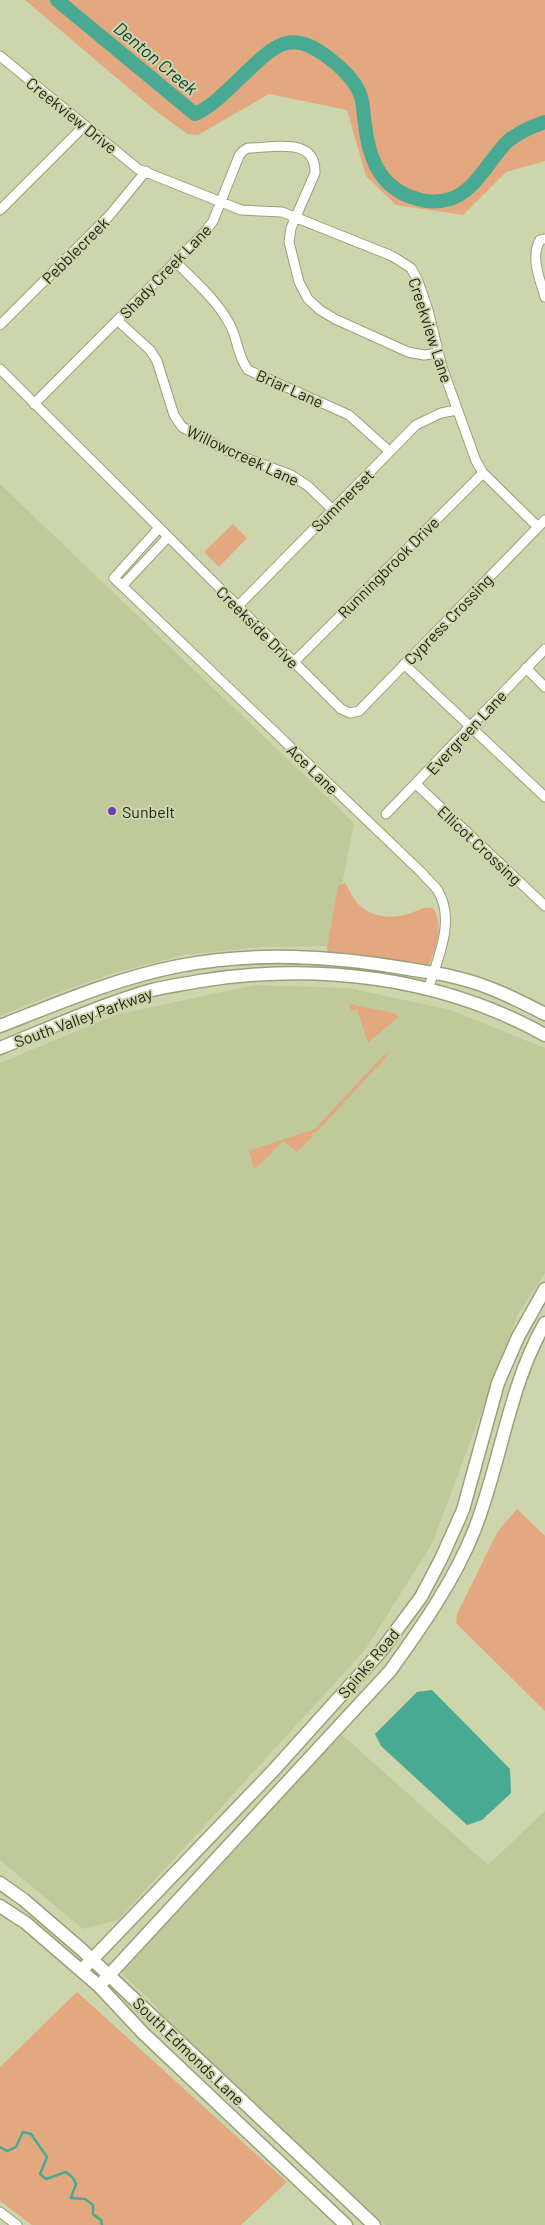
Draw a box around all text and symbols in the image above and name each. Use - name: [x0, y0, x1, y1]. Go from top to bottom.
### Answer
- water label: Denton Creek: [110, 17, 202, 99]
- street label: Creekview Drive: [23, 73, 121, 157]
- street label: Pebblecreek: [38, 213, 112, 287]
- street label: Shady Creek Lane: [115, 220, 215, 322]
- street label: Creekview Lane: [405, 275, 457, 385]
- street label: Briar Lane: [253, 365, 327, 411]
- street label: Willowcreek Lane: [184, 421, 302, 489]
- street label: Summerset: [307, 465, 377, 535]
- street label: Runningbrook Drive: [333, 512, 443, 622]
- street label: Cypress Crossing: [400, 570, 496, 668]
- street label: Creekside Drive: [213, 582, 303, 672]
- street label: Evergreen Lane: [422, 686, 510, 778]
- street label: Ace Lane: [283, 740, 343, 798]
- street label: Ellicot Crossing: [434, 801, 526, 889]
- place label: Sunbelt: [122, 802, 175, 821]
- marker: Sunbelt: [106, 805, 118, 817]
- street label: South Valley Parkway: [11, 983, 155, 1051]
- street label: Spinks Road: [333, 1624, 403, 1702]
- street label: South Edmonds Lane: [130, 1993, 248, 2109]

